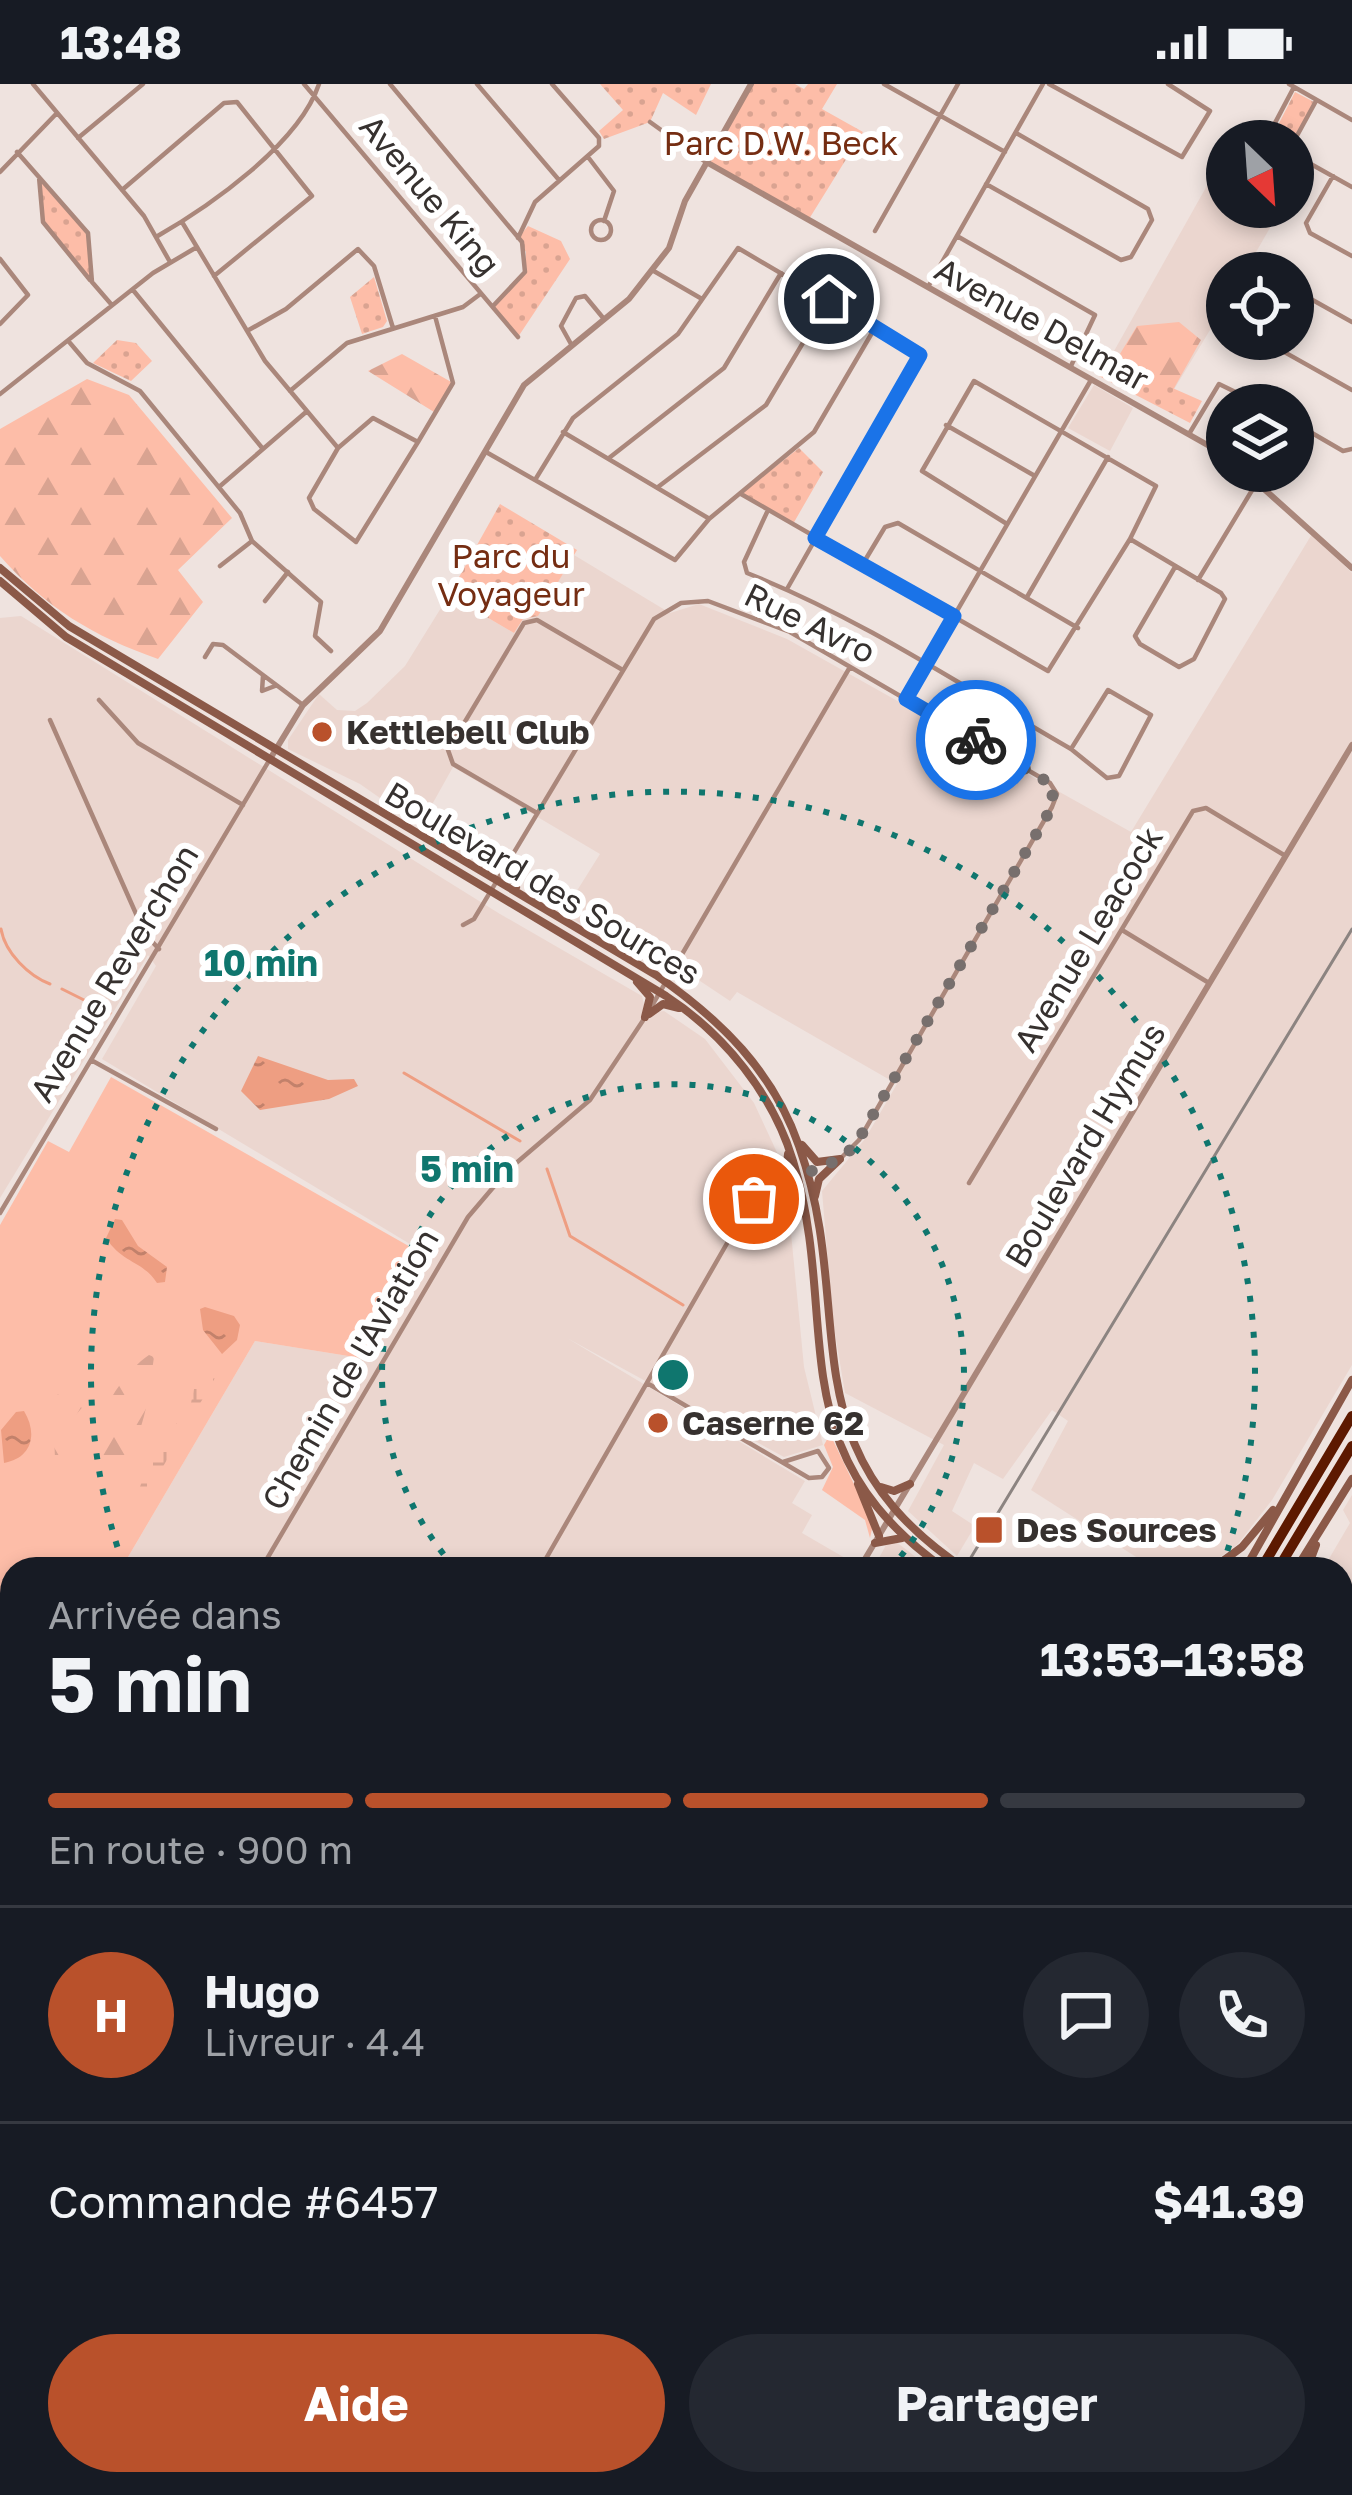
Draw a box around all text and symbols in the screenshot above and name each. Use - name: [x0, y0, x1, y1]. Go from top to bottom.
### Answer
- text: 13:48: [60, 15, 182, 69]
- street label: Avenue King: [352, 107, 509, 283]
- north arrow: [1206, 120, 1314, 228]
- map controls: [1206, 120, 1314, 492]
- park label: Parc D.W. Beck: [664, 123, 898, 162]
- pin: [778, 248, 880, 350]
- street label: Avenue Delmar: [929, 249, 1156, 398]
- button: locate: [1206, 252, 1314, 360]
- icon: home: [796, 266, 862, 332]
- button: layers: [1206, 384, 1314, 492]
- park label: Parc du Voyageur: [437, 536, 585, 613]
- street label: Rue Avro: [739, 574, 882, 671]
- courier: [916, 680, 1036, 800]
- icon: bike: [943, 707, 1009, 773]
- place label: Kettlebell Club: [346, 712, 590, 751]
- marker: Kettlebell Club: [309, 719, 335, 745]
- street label: Boulevard des Sources: [378, 773, 708, 992]
- street label: Avenue Leacock: [1005, 819, 1170, 1058]
- street label: Avenue Reverchon: [21, 837, 206, 1108]
- text: 10 min: [204, 941, 318, 984]
- street label: Boulevard Hymus: [996, 1016, 1173, 1274]
- text: 5 min: [420, 1147, 514, 1190]
- pin: [703, 1148, 805, 1250]
- icon: bag: [721, 1166, 787, 1232]
- street label: Chemin de l'Aviation: [253, 1221, 446, 1516]
- centre of rings: [652, 1354, 694, 1396]
- place label: Caserne 62: [682, 1403, 864, 1442]
- marker: Caserne 62: [645, 1410, 671, 1436]
- place label: Des Sources: [1016, 1510, 1217, 1549]
- marker: Des Sources: [973, 1514, 1005, 1546]
- text: Arrivée dans: [48, 1591, 282, 1638]
- text: 13:53–13:58: [1040, 1632, 1305, 1686]
- text: 5 min: [48, 1636, 252, 1729]
- text: En route · 900 m: [48, 1826, 353, 1873]
- button: chat: [1023, 1952, 1149, 2078]
- button: phone: [1179, 1952, 1305, 2078]
- text: Hugo: [204, 1964, 320, 2018]
- text: H: [94, 1988, 128, 2042]
- text: Livreur · 4.4: [204, 2018, 425, 2065]
- text: Commande #6457: [48, 2174, 439, 2228]
- text: $41.39: [1153, 2174, 1305, 2228]
- button: Aide: [48, 2334, 665, 2472]
- button: Partager: [689, 2334, 1305, 2472]

